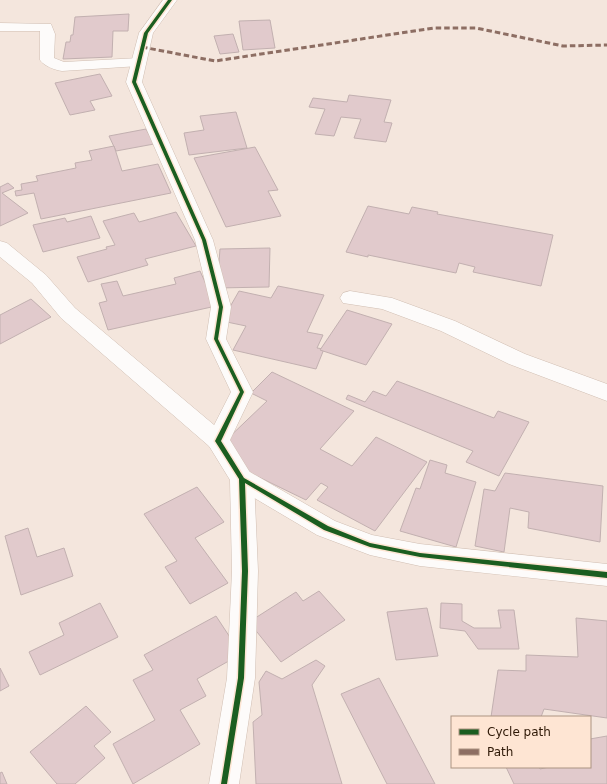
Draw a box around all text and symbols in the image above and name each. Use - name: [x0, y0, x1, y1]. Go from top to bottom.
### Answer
- legend: [451, 716, 591, 768]
- text: Cycle path: [487, 725, 551, 739]
- text: Path: [487, 745, 513, 759]

